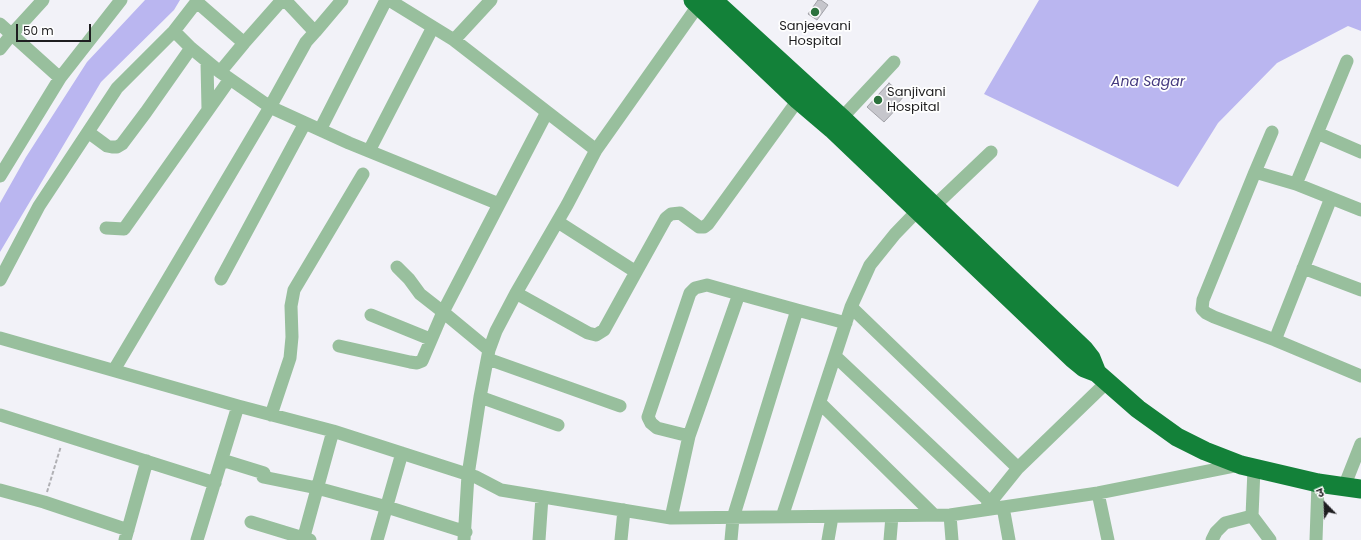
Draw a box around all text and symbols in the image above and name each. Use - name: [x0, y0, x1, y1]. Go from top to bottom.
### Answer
- marker: Sanjeevani Hospital: [809, 6, 821, 18]
- scale bar: [18, 16, 93, 42]
- place label: Sanjeevani Hospital: [779, 19, 851, 50]
- text: 50 m: [23, 22, 54, 39]
- water label: Ana Sagar: [1111, 74, 1185, 90]
- place label: Sanjivani Hospital: [887, 85, 946, 116]
- marker: Sanjivani Hospital: [872, 94, 884, 106]
- north arrow: [1305, 484, 1345, 524]
- text: उ: [1314, 484, 1326, 502]

